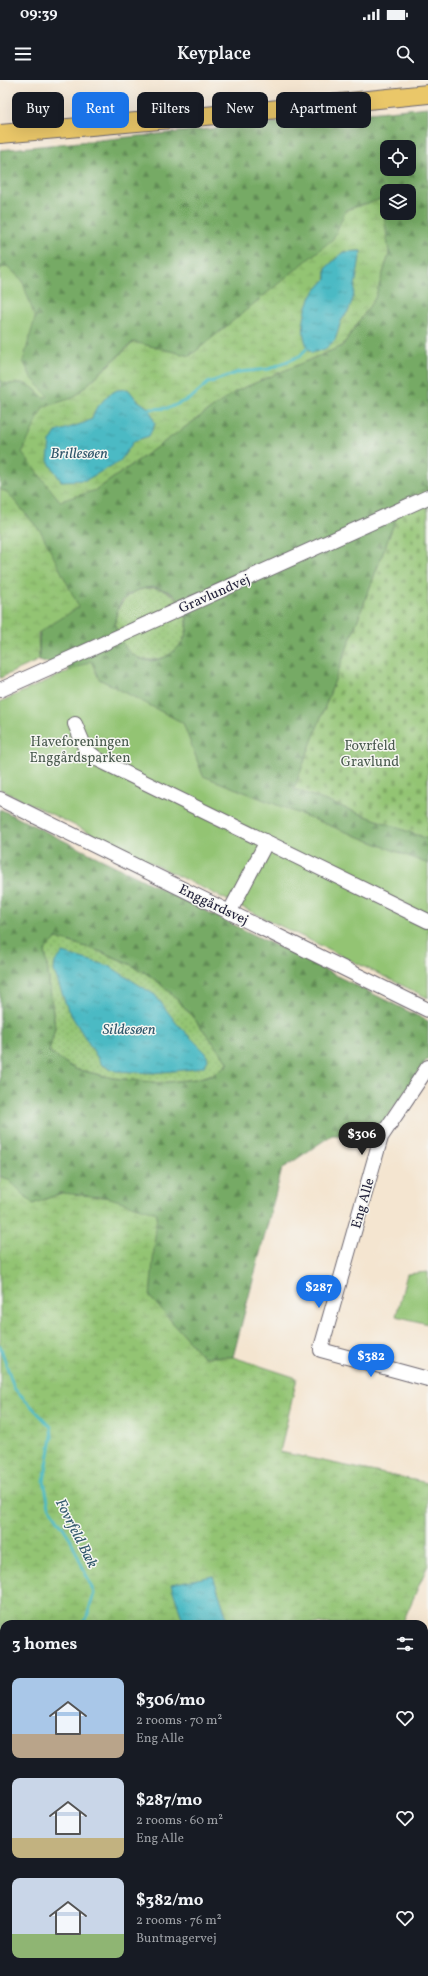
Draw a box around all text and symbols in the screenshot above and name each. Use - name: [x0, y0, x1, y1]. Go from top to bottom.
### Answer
- text: 09:39: [20, 4, 58, 25]
- text: Keyplace: [177, 42, 251, 67]
- icon: menu: [12, 43, 34, 65]
- icon: search: [394, 43, 416, 65]
- chip: Buy: [12, 92, 64, 128]
- chip: Rent: [72, 92, 129, 128]
- chip: Filters: [137, 92, 204, 128]
- chip: New: [212, 92, 268, 128]
- chip: Apartment: [276, 92, 371, 128]
- map controls: [380, 140, 416, 220]
- button: locate: [380, 140, 416, 176]
- button: layers: [380, 184, 416, 220]
- water label: Brillesøen: [50, 444, 108, 465]
- street label: Gravlundvej: [176, 570, 253, 619]
- park label: Haveforeningen Enggårdsparken: [29, 733, 131, 768]
- park label: Fovrfeld Gravlund: [341, 737, 399, 772]
- street label: Enggårdsvej: [175, 880, 251, 930]
- water label: Sildesøen: [102, 1020, 156, 1041]
- pin: $306: [338, 1122, 386, 1156]
- text: $306: [348, 1126, 376, 1144]
- street label: Eng Alle: [347, 1176, 380, 1231]
- pin: $287: [295, 1275, 343, 1309]
- text: $287: [305, 1279, 333, 1297]
- pin: $382: [347, 1344, 395, 1378]
- text: $382: [357, 1348, 385, 1366]
- water label: Fovrfeld Bæk: [49, 1495, 102, 1572]
- text: 3 homes: [12, 1633, 77, 1656]
- icon: filters: [394, 1633, 416, 1655]
- text: $306/mo: [136, 1689, 205, 1712]
- icon: home: [44, 1694, 92, 1742]
- icon: heart: [394, 1707, 416, 1729]
- text: 2 rooms · 70 m²: [136, 1712, 222, 1730]
- text: Eng Alle: [136, 1730, 184, 1748]
- text: $287/mo: [136, 1789, 202, 1812]
- icon: home: [44, 1794, 92, 1842]
- icon: heart: [394, 1807, 416, 1829]
- text: 2 rooms · 60 m²: [136, 1812, 223, 1830]
- text: Eng Alle: [136, 1830, 184, 1848]
- text: $382/mo: [136, 1889, 203, 1912]
- icon: home: [44, 1894, 92, 1942]
- icon: heart: [394, 1907, 416, 1929]
- text: 2 rooms · 76 m²: [136, 1912, 221, 1930]
- text: Buntmagervej: [136, 1930, 217, 1948]

